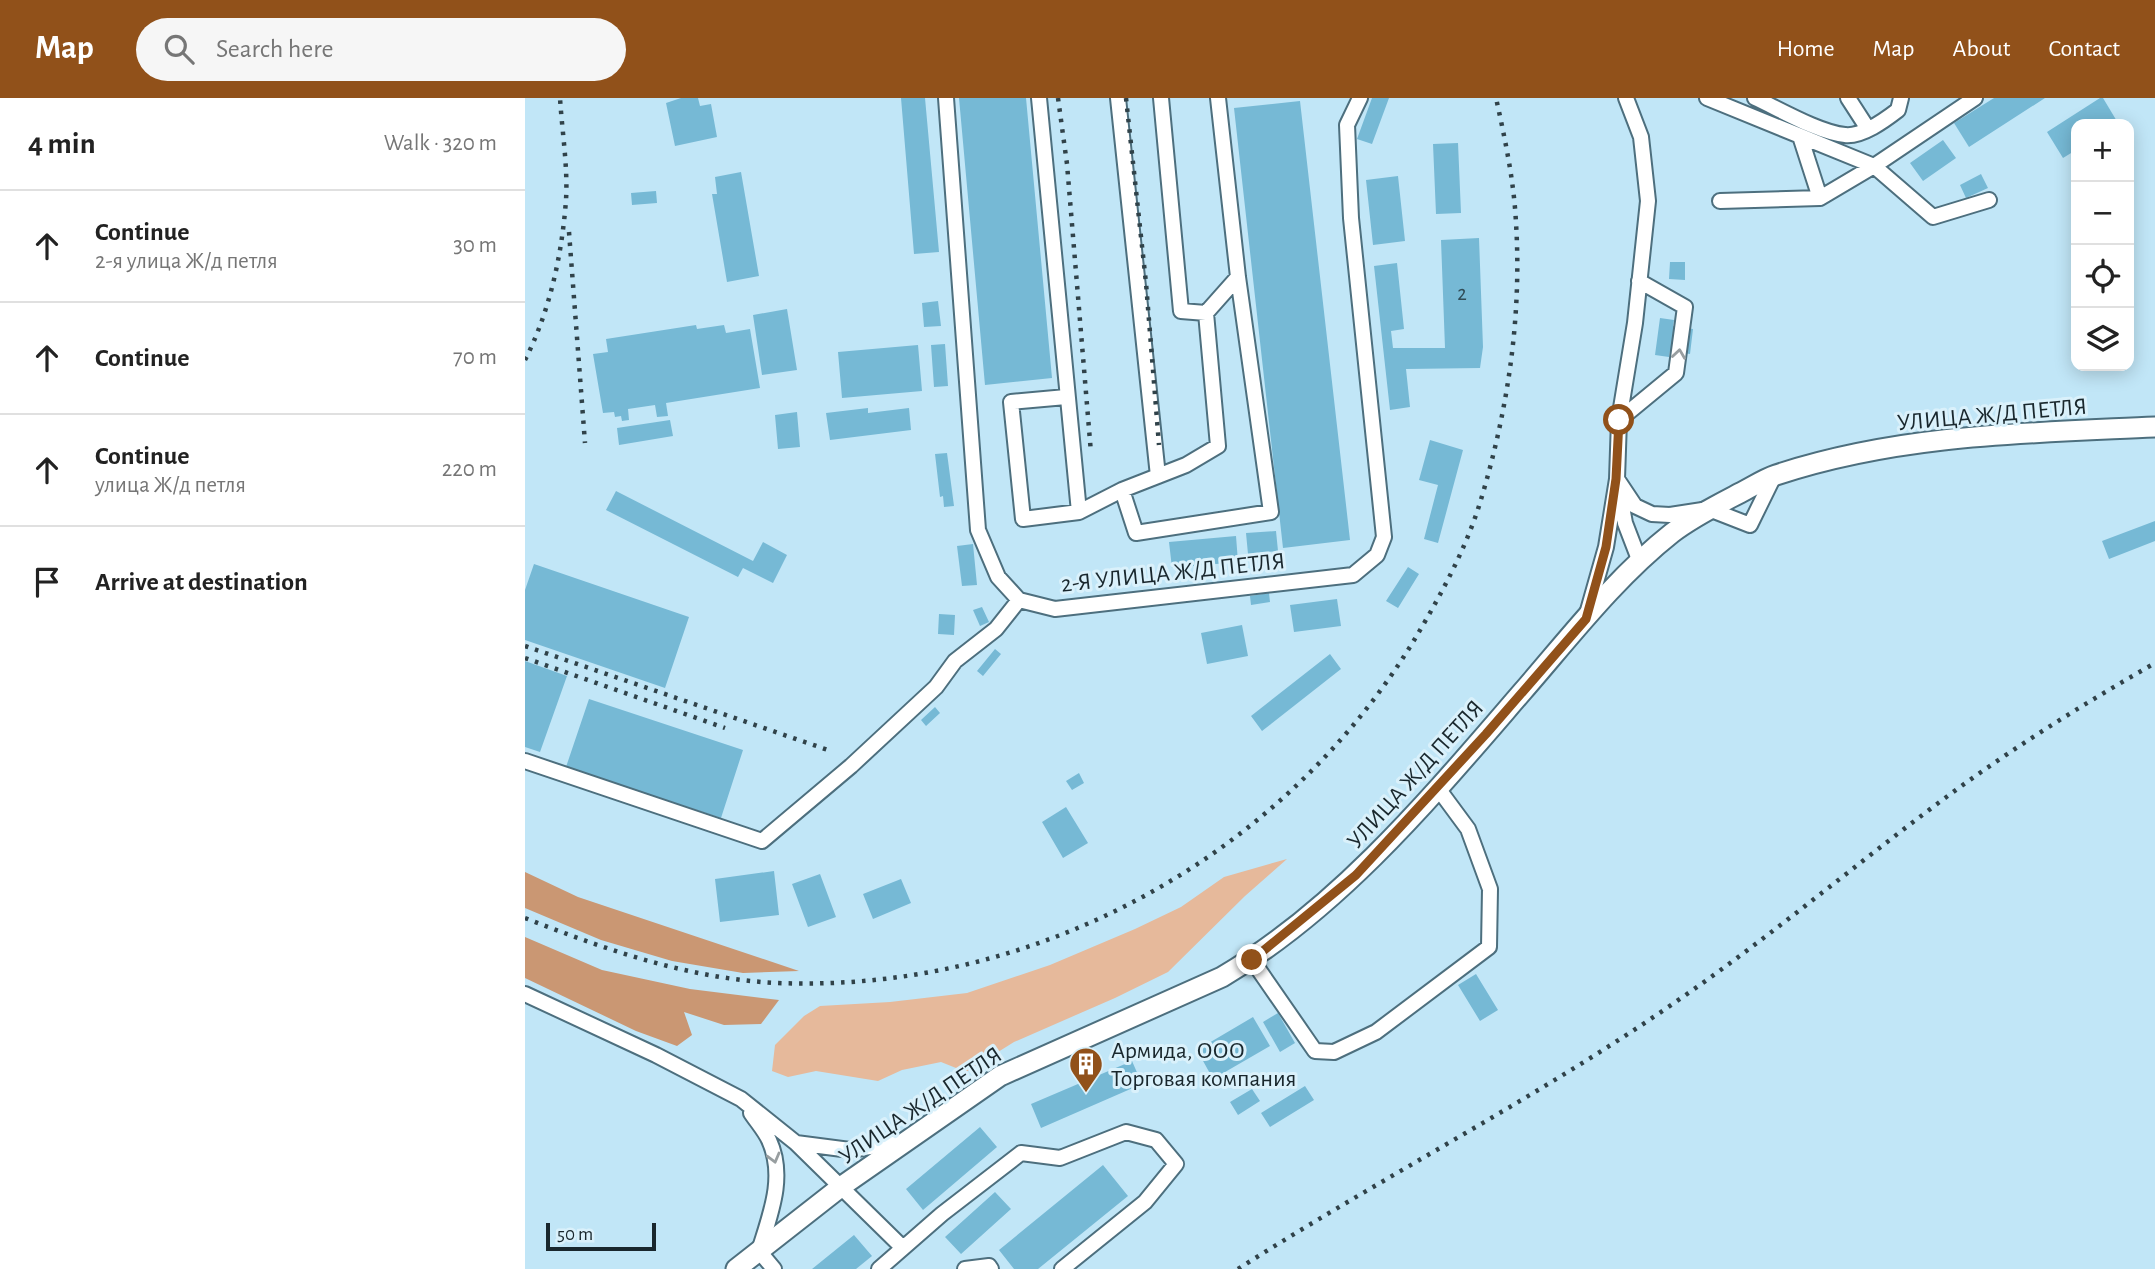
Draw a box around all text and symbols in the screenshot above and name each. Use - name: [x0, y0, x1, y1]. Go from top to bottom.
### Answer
- search box: [136, 18, 626, 81]
- icon: search: [160, 30, 198, 68]
- text: Map: [35, 32, 94, 65]
- text: Search here: [216, 36, 334, 62]
- text: Home: [1777, 37, 1835, 61]
- text: Map: [1873, 37, 1915, 61]
- text: About: [1953, 37, 2010, 61]
- text: Contact: [2048, 37, 2120, 61]
- map controls: [2071, 119, 2134, 371]
- button: +: [2071, 119, 2134, 182]
- text: 4 min: [28, 129, 96, 159]
- text: Walk · 320 m: [384, 132, 497, 155]
- button: −: [2071, 182, 2134, 245]
- text: Continue: [95, 219, 190, 245]
- icon: ahead: [28, 227, 66, 265]
- text: 30 m: [453, 234, 497, 257]
- button: locate: [2071, 245, 2134, 308]
- text: 2-я улица Ж/д петля: [95, 250, 278, 273]
- house number: 2: [1457, 283, 1467, 304]
- button: layers: [2071, 308, 2134, 371]
- icon: ahead: [28, 339, 66, 377]
- text: Continue: [95, 345, 190, 371]
- text: 70 m: [453, 346, 497, 369]
- one-way arrow: [1671, 348, 1686, 360]
- street label: УЛИЦА Ж/Д ПЕТЛЯ: [1896, 395, 2088, 435]
- route start: [1603, 404, 1634, 435]
- text: Continue: [95, 443, 190, 469]
- icon: ahead: [28, 451, 66, 489]
- text: 220 m: [442, 458, 497, 481]
- text: улица Ж/д петля: [95, 474, 246, 497]
- street label: 2-Я УЛИЦА Ж/Д ПЕТЛЯ: [1060, 549, 1286, 597]
- icon: arrive: [28, 563, 66, 601]
- text: Arrive at destination: [95, 569, 308, 595]
- street label: УЛИЦА Ж/Д ПЕТЛЯ: [1343, 696, 1489, 854]
- route end: [1236, 944, 1267, 975]
- place label: Армида, ООО Торговая компания: [1111, 1039, 1297, 1091]
- street label: УЛИЦА Ж/Д ПЕТЛЯ: [835, 1043, 1006, 1169]
- building icon: Армида, ООО Торговая компания: [1067, 1045, 1105, 1094]
- one-way arrow: [766, 1151, 780, 1163]
- scale bar: [546, 1220, 656, 1252]
- text: 50 m: [557, 1225, 593, 1244]

